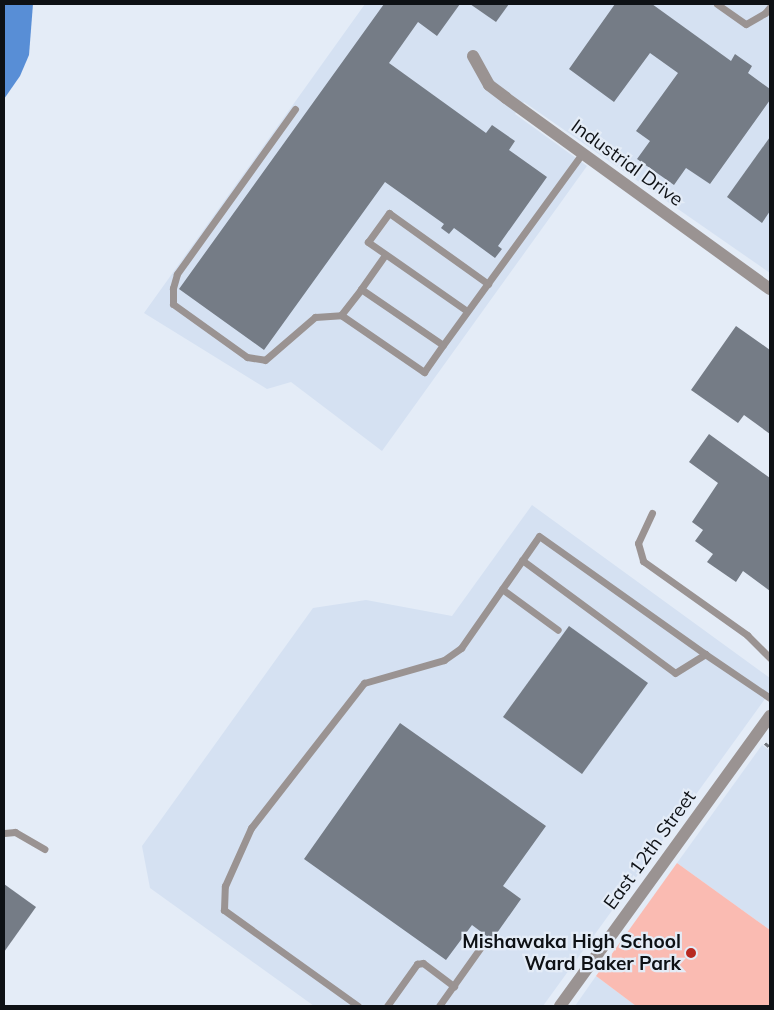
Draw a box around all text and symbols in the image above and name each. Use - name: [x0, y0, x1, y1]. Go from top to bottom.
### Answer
- street label: Industrial Drive: [567, 115, 687, 211]
- street label: East 12th Street: [599, 786, 701, 914]
- place label: Mishawaka High School Ward Baker Park: [462, 931, 681, 975]
- marker: Mishawaka High School Ward Baker Park: [685, 947, 697, 959]

